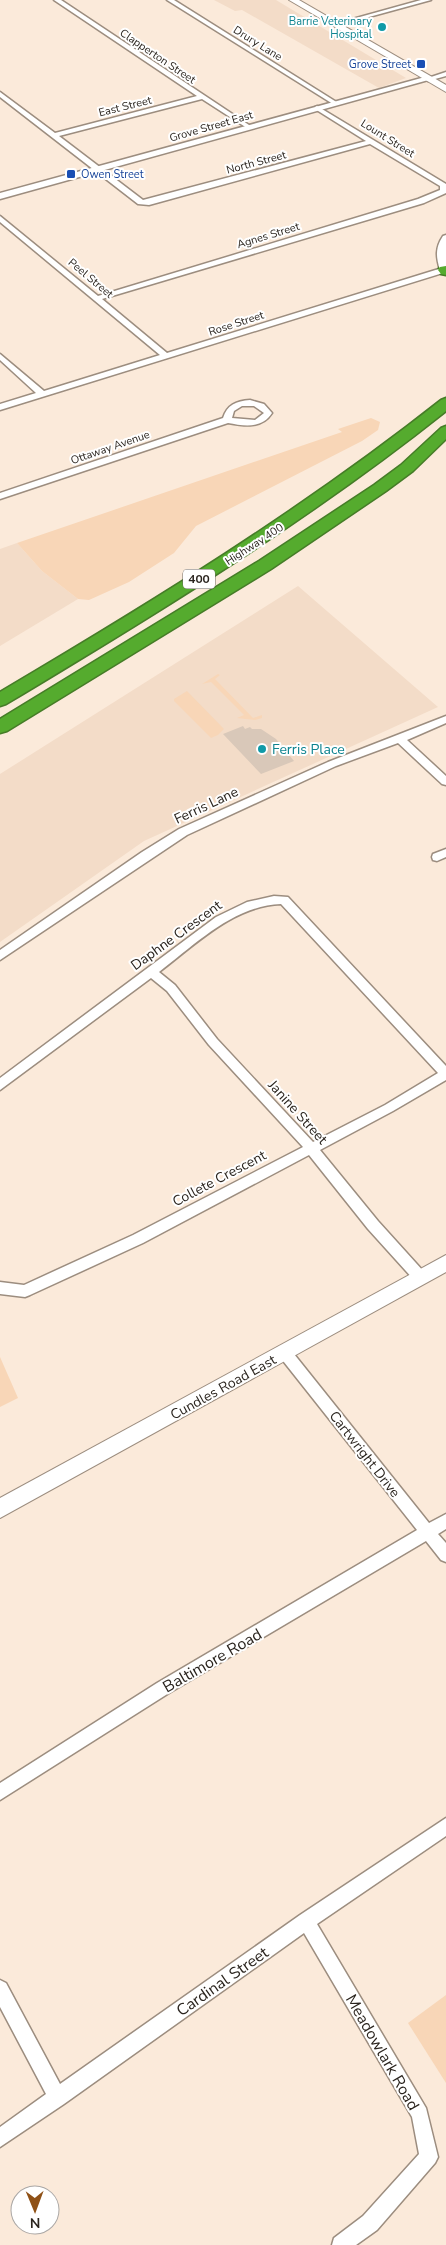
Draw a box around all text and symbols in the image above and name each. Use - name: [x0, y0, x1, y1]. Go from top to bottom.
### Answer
- place label: Barrie Veterinary Hospital: [289, 14, 373, 42]
- marker: Barrie Veterinary Hospital: [376, 21, 388, 33]
- street label: Drury Lane: [230, 23, 285, 64]
- street label: Clapperton Street: [117, 25, 199, 87]
- place label: Grove Street: [349, 57, 411, 72]
- marker: Grove Street: [415, 58, 427, 70]
- street label: East Street: [97, 93, 153, 120]
- street label: Grove Street East: [168, 107, 255, 146]
- street label: Lount Street: [358, 116, 418, 161]
- street label: North Street: [225, 147, 288, 178]
- place label: Owen Street: [81, 167, 144, 182]
- marker: Owen Street: [65, 168, 77, 180]
- street label: Agnes Street: [235, 219, 301, 252]
- street label: Peel Street: [65, 255, 116, 302]
- street label: Rose Street: [207, 307, 266, 339]
- street label: Ottaway Avenue: [69, 427, 152, 468]
- street label: Highway 400: [222, 520, 287, 569]
- road number: 400: [183, 570, 215, 588]
- place label: Ferris Place: [272, 740, 345, 759]
- marker: Ferris Place: [256, 743, 268, 755]
- street label: Ferris Lane: [171, 782, 241, 829]
- street label: Daphne Crescent: [127, 896, 226, 975]
- street label: Janine Street: [263, 1075, 332, 1149]
- street label: Collete Crescent: [169, 1146, 269, 1211]
- street label: Cundles Road East: [167, 1350, 280, 1424]
- street label: Cartwright Drive: [325, 1407, 404, 1501]
- street label: Baltimore Road: [159, 1624, 266, 1698]
- street label: Cardinal Street: [172, 1942, 273, 2022]
- street label: Meadowlark Road: [340, 1990, 424, 2115]
- north arrow: [10, 2185, 60, 2235]
- text: N: [30, 2213, 41, 2232]

